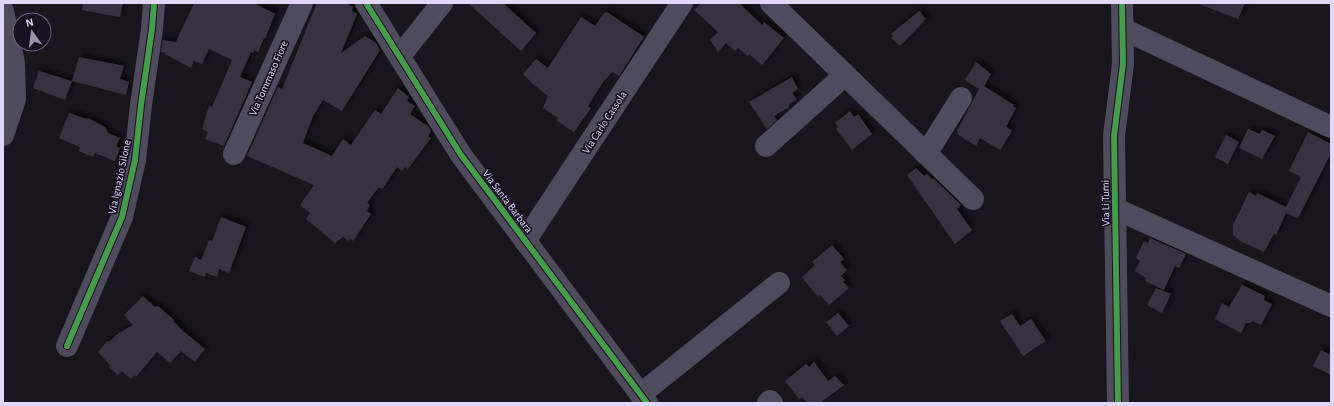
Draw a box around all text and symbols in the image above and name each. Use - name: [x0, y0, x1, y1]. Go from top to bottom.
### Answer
- north arrow: [12, 12, 52, 52]
- text: N: [25, 17, 35, 29]
- street label: Via Tommaso Fiore: [247, 39, 290, 117]
- street label: Via Carlo Cassola: [580, 89, 629, 155]
- street label: Via Ignazio Silone: [106, 139, 133, 215]
- street label: Via Santa Barbara: [481, 168, 535, 235]
- street label: Via Li Tumi: [1100, 180, 1111, 226]

